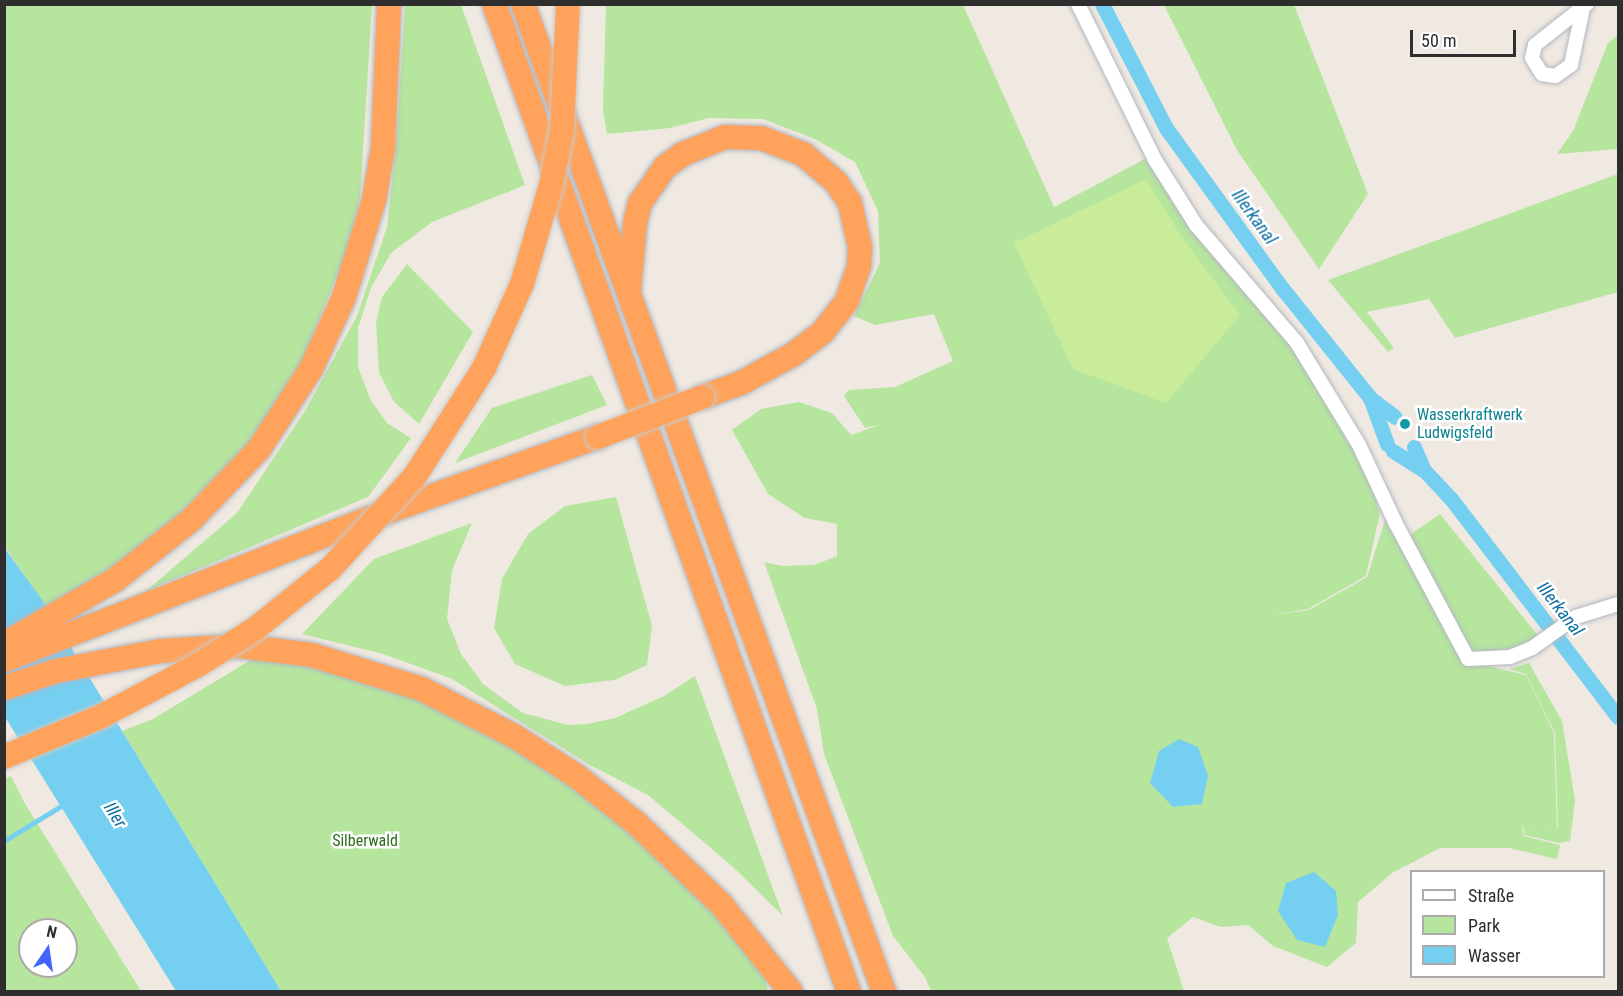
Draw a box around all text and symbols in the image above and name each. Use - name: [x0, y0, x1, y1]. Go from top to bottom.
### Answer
- scale bar: [1413, 18, 1520, 56]
- text: 50 m: [1421, 30, 1456, 51]
- water label: Illerkanal: [1227, 185, 1281, 249]
- place label: Wasserkraftwerk Ludwigsfeld: [1417, 405, 1523, 443]
- marker: Wasserkraftwerk Ludwigsfeld: [1398, 417, 1412, 431]
- water label: Illerkanal: [1532, 578, 1588, 640]
- water label: Iller: [99, 798, 131, 832]
- park label: Silberwald: [332, 831, 398, 851]
- legend: [1410, 870, 1605, 978]
- text: Straße: [1468, 885, 1514, 906]
- text: Park: [1468, 915, 1500, 936]
- north arrow: [18, 918, 78, 978]
- text: N: [45, 922, 59, 942]
- text: Wasser: [1468, 945, 1520, 966]

